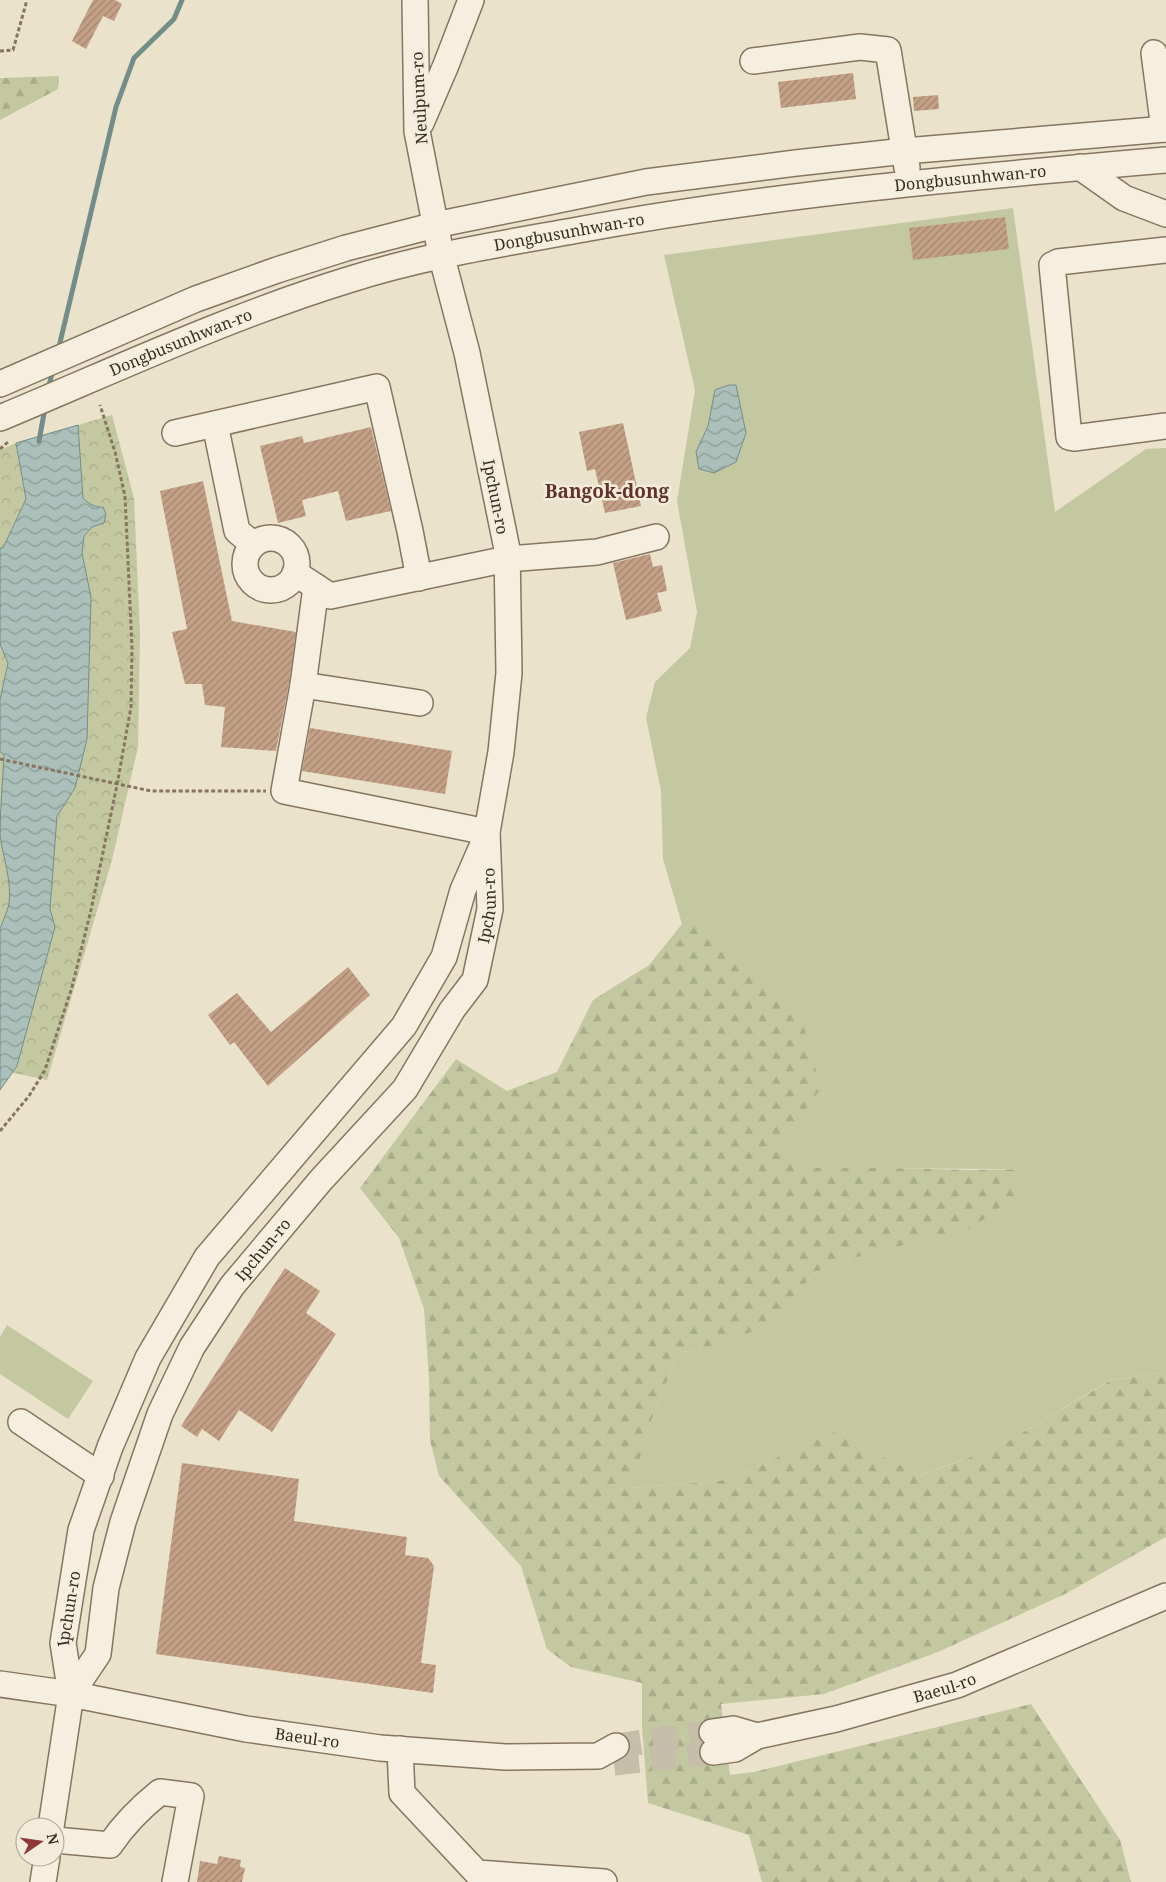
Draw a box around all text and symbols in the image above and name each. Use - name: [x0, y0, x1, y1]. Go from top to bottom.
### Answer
- street label: Neulpum-ro: [406, 51, 432, 145]
- street label: Dongbusunhwan-ro: [893, 160, 1047, 196]
- street label: Dongbusunhwan-ro: [492, 208, 646, 256]
- street label: Dongbusunhwan-ro: [106, 303, 255, 381]
- street label: Ipchun-ro: [478, 458, 514, 536]
- district label: Bangok-dong: [545, 478, 670, 504]
- street label: Ipchun-ro: [472, 867, 501, 945]
- street label: Ipchun-ro: [230, 1213, 296, 1286]
- street label: Ipchun-ro: [52, 1569, 85, 1648]
- street label: Baeul-ro: [911, 1667, 979, 1708]
- street label: Baeul-ro: [274, 1722, 341, 1753]
- north arrow: [15, 1817, 65, 1867]
- text: N: [43, 1831, 64, 1846]

